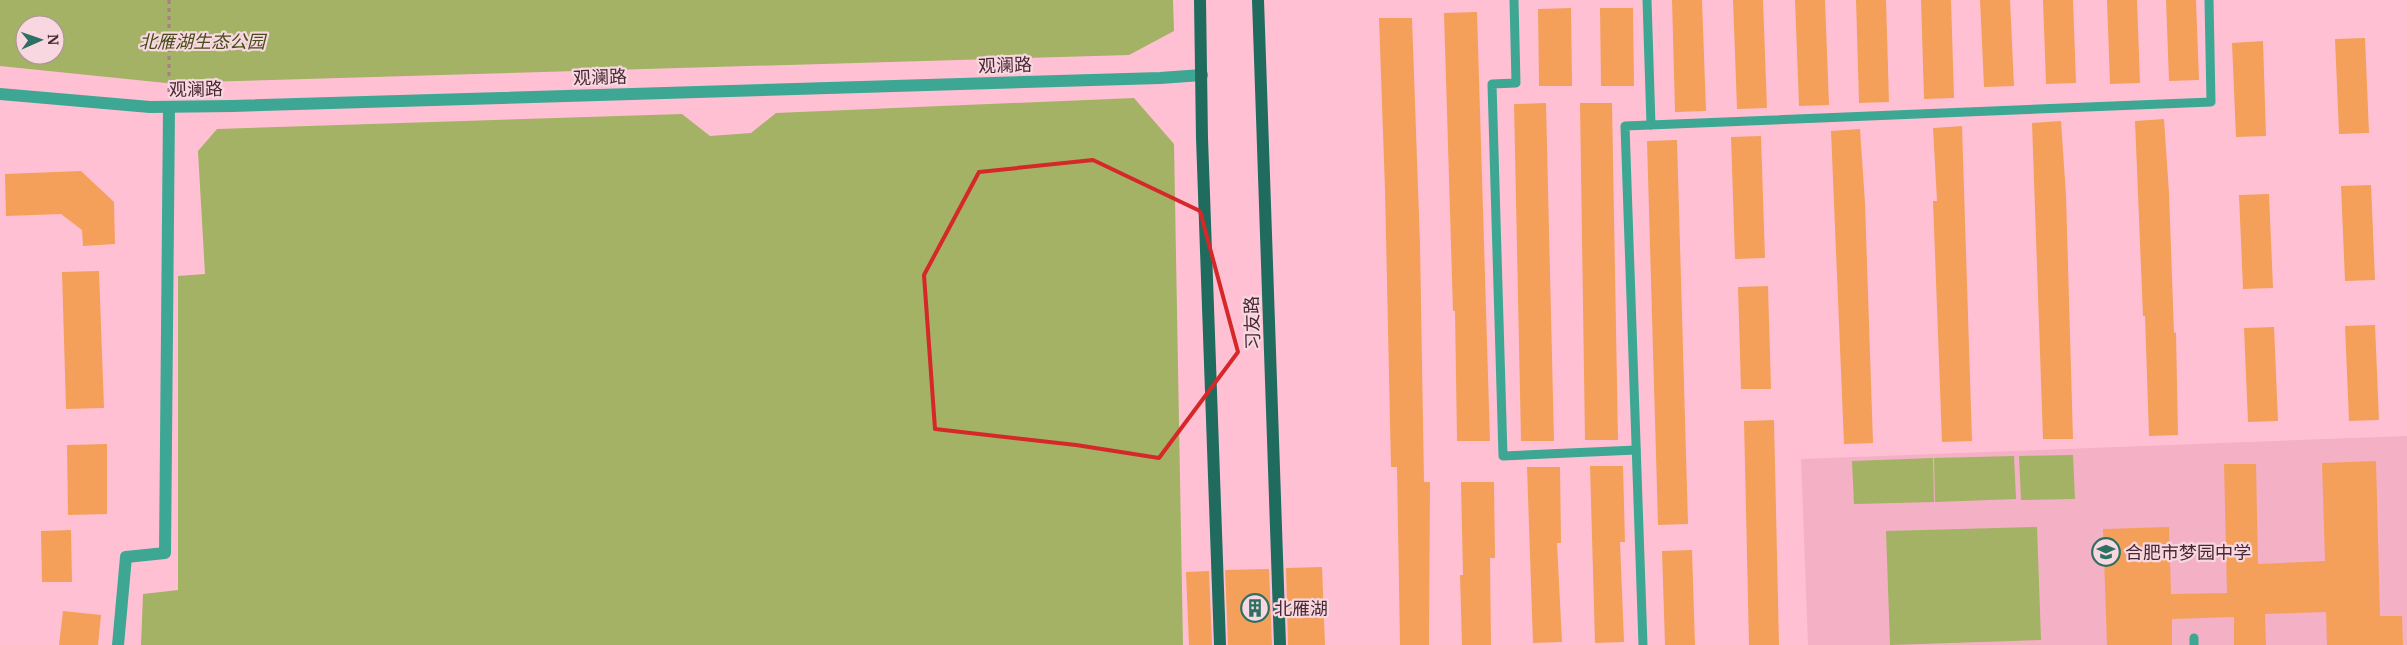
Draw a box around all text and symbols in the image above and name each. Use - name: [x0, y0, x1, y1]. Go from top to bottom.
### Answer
- north arrow: [15, 15, 65, 65]
- park label: 北雁湖生态公园: [139, 30, 268, 53]
- text: N: [44, 34, 62, 45]
- street label: 观澜路: [978, 53, 1032, 77]
- street label: 观澜路: [573, 65, 627, 89]
- street label: 观澜路: [169, 77, 223, 101]
- street label: 习友路: [1240, 296, 1264, 350]
- school or university icon: 合肥市梦园中学: [2091, 537, 2121, 567]
- place label: 合肥市梦园中学: [2125, 541, 2251, 564]
- building icon: 北雁湖: [1240, 593, 1270, 623]
- place label: 北雁湖: [1274, 597, 1328, 620]

